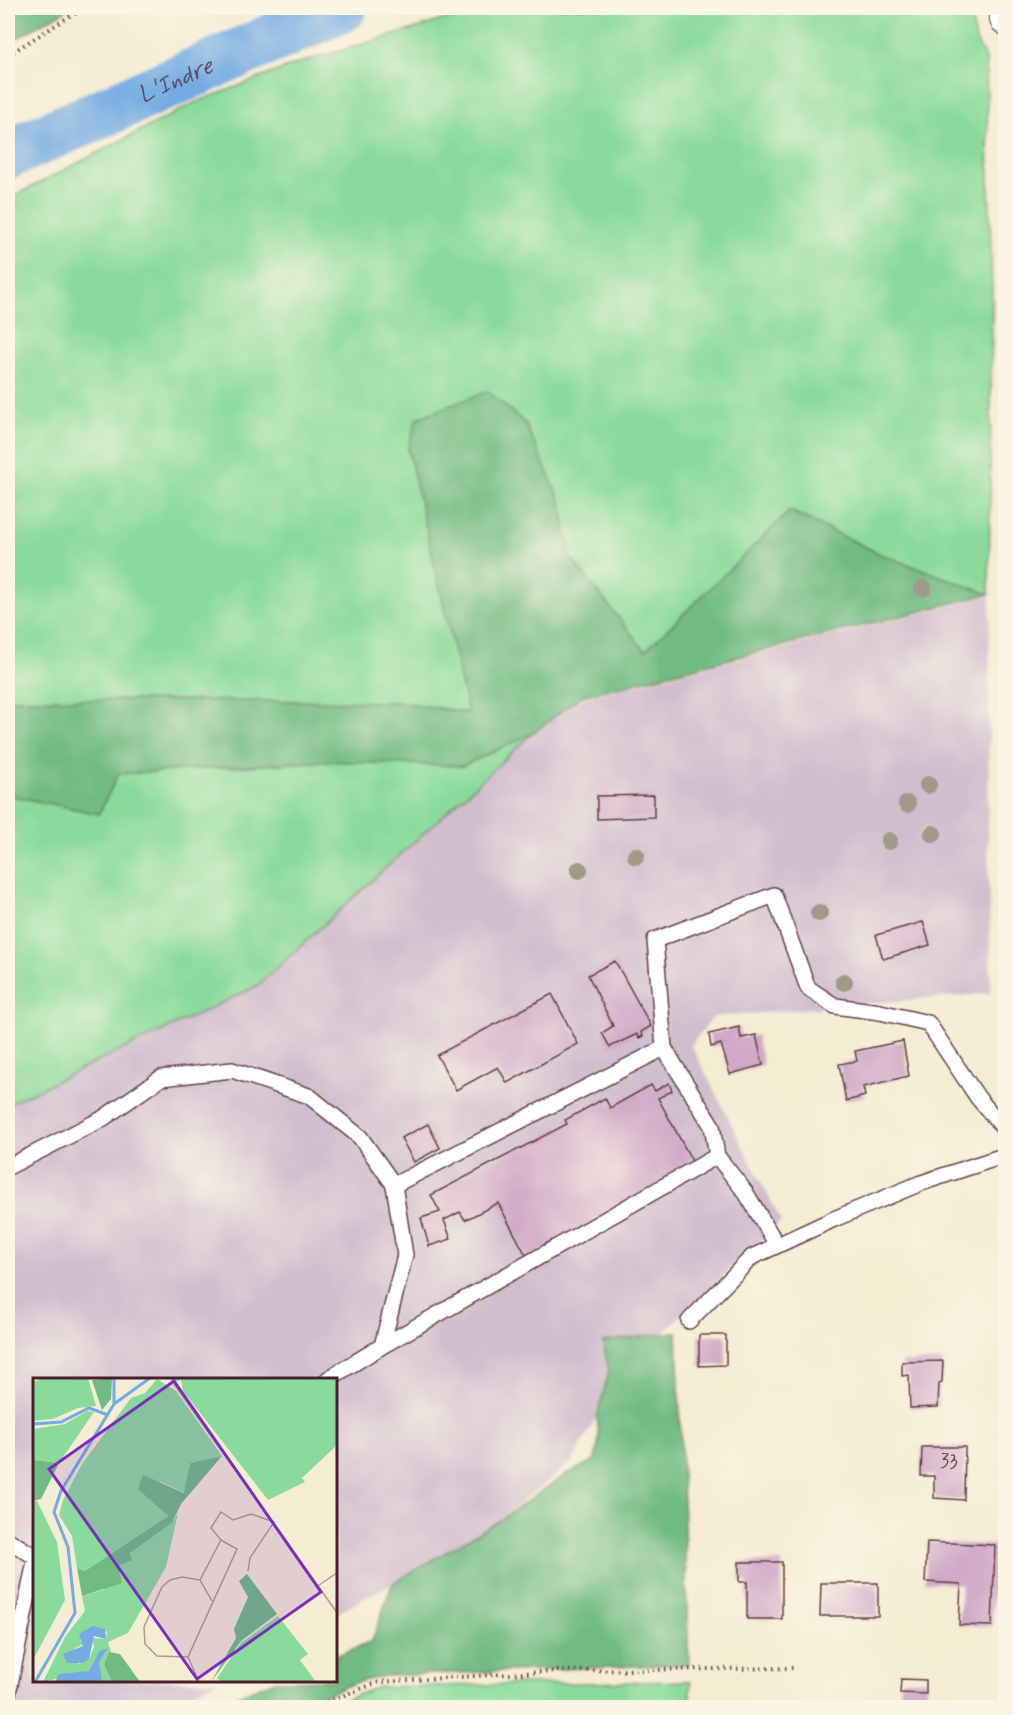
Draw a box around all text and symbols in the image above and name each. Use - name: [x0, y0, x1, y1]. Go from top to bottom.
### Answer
- water label: L'Indre: [133, 50, 219, 111]
- inset map: [33, 1378, 338, 1682]
- house number: 33: [940, 1448, 958, 1475]

